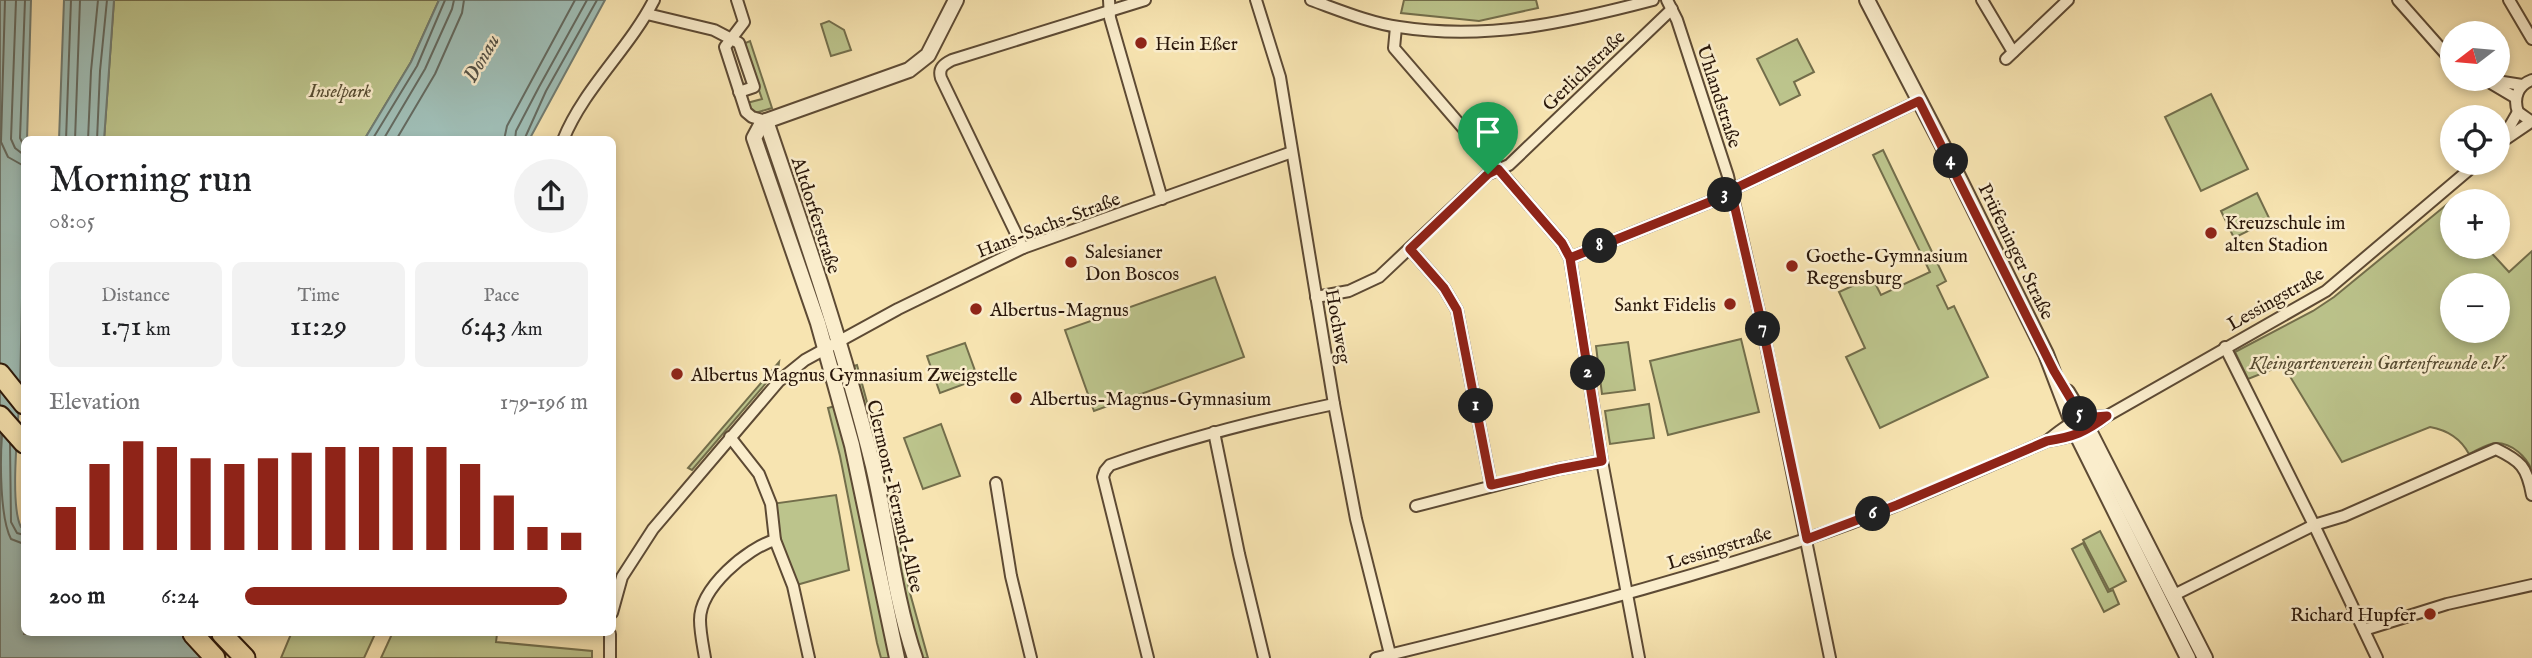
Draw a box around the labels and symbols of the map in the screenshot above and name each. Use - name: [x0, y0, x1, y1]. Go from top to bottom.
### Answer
- north arrow: [2440, 21, 2510, 91]
- street label: Gerlichstraße: [1538, 26, 1631, 117]
- water label: Donau: [458, 30, 507, 88]
- place label: Hein Eßer: [1155, 33, 1238, 57]
- marker: Hein Eßer: [1133, 35, 1149, 51]
- street label: Uhlandstraße: [1690, 42, 1746, 152]
- park label: Inselpark: [308, 80, 372, 104]
- pin: [1458, 102, 1518, 174]
- pin: 4: [1934, 144, 1968, 178]
- street label: Altdorferstraße: [785, 153, 845, 277]
- pin: 3: [1708, 178, 1742, 212]
- street label: Prüfeninger Straße: [1972, 180, 2059, 324]
- street label: Hans-Sachs-Straße: [974, 187, 1124, 264]
- place label: Kreuzschule im alten Stadion: [2225, 212, 2346, 258]
- marker: Kreuzschule im alten Stadion: [2203, 225, 2219, 241]
- pin: 8: [1582, 229, 1618, 264]
- place label: Salesianer Don Boscos: [1085, 241, 1179, 287]
- place label: Goethe-Gymnasium Regensburg: [1806, 245, 1968, 291]
- marker: Salesianer Don Boscos: [1063, 254, 1079, 270]
- marker: Goethe-Gymnasium Regensburg: [1784, 258, 1800, 274]
- street label: Lessingstraße: [2223, 262, 2329, 337]
- street label: Hochweg: [1319, 287, 1356, 366]
- place label: Sankt Fidelis: [1614, 294, 1716, 318]
- marker: Sankt Fidelis: [1722, 296, 1738, 312]
- place label: Albertus-Magnus: [989, 299, 1129, 323]
- marker: Albertus-Magnus: [968, 301, 984, 317]
- pin: 7: [1746, 312, 1780, 346]
- park label: Kleingartenverein Gartenfreunde e.V.: [2248, 352, 2508, 376]
- pin: 2: [1570, 356, 1606, 390]
- place label: Albertus Magnus Gymnasium Zweigstelle: [690, 364, 1018, 388]
- marker: Albertus Magnus Gymnasium Zweigstelle: [669, 366, 685, 382]
- place label: Albertus-Magnus-Gymnasium: [1029, 388, 1271, 412]
- pin: 1: [1458, 388, 1494, 424]
- marker: Albertus-Magnus-Gymnasium: [1008, 390, 1024, 406]
- pin: 5: [2062, 396, 2098, 432]
- street label: Clermont-Ferrand-Allee: [860, 398, 928, 595]
- pin: 6: [1856, 496, 1890, 532]
- street label: Lessingstraße: [1664, 522, 1775, 576]
- place label: Richard Hupfer: [2290, 604, 2416, 628]
- marker: Richard Hupfer: [2422, 606, 2438, 622]

